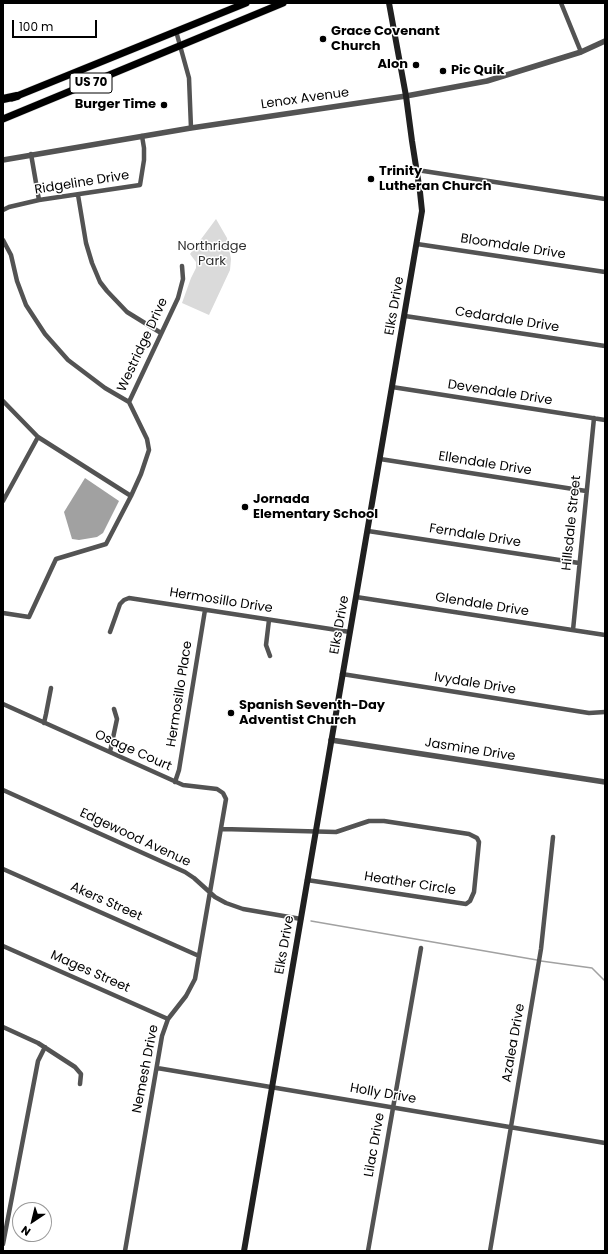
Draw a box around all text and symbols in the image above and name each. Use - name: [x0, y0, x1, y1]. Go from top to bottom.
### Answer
- scale bar: [14, 12, 99, 38]
- text: 100 m: [19, 18, 53, 35]
- place label: Grace Covenant Church: [331, 24, 440, 55]
- marker: Grace Covenant Church: [318, 34, 328, 44]
- place label: Alon: [378, 57, 408, 73]
- marker: Alon: [411, 60, 421, 70]
- place label: Pic Quik: [451, 63, 504, 79]
- marker: Pic Quik: [438, 66, 448, 76]
- road number: US 70: [70, 73, 112, 93]
- street label: Lenox Avenue: [260, 85, 350, 113]
- place label: Burger Time: [75, 97, 156, 113]
- marker: Burger Time: [159, 100, 169, 110]
- place label: Trinity Lutheran Church: [379, 164, 492, 195]
- street label: Ridgeline Drive: [34, 168, 130, 198]
- marker: Trinity Lutheran Church: [366, 174, 376, 184]
- street label: Bloomdale Drive: [459, 231, 567, 263]
- park label: Northridge Park: [177, 239, 247, 270]
- street label: Elks Drive: [382, 275, 408, 337]
- street label: Westridge Drive: [114, 295, 172, 395]
- street label: Cedardale Drive: [454, 304, 560, 336]
- street label: Devendale Drive: [447, 377, 553, 409]
- street label: Ellendale Drive: [437, 449, 533, 479]
- street label: Hillsdale Street: [559, 475, 585, 571]
- place label: Jornada Elementary School: [253, 492, 378, 523]
- marker: Jornada Elementary School: [240, 502, 250, 512]
- street label: Ferndale Drive: [428, 521, 522, 551]
- street label: Hermosillo Drive: [168, 585, 274, 617]
- street label: Glendale Drive: [434, 590, 530, 620]
- street label: Elks Drive: [327, 594, 353, 656]
- street label: Hermosillo Place: [164, 640, 196, 748]
- street label: Ivydale Drive: [433, 670, 517, 698]
- place label: Spanish Seventh-Day Adventist Church: [239, 698, 385, 729]
- marker: Spanish Seventh-Day Adventist Church: [226, 708, 236, 718]
- street label: Osage Court: [92, 727, 174, 775]
- street label: Jasmine Drive: [424, 735, 516, 765]
- street label: Edgewood Avenue: [77, 805, 193, 871]
- street label: Heather Circle: [363, 869, 457, 899]
- street label: Akers Street: [68, 879, 144, 925]
- street label: Elks Drive: [272, 914, 298, 976]
- street label: Mages Street: [48, 948, 132, 996]
- street label: Azalea Drive: [499, 1002, 529, 1084]
- street label: Nemesh Drive: [130, 1023, 162, 1115]
- street label: Holly Drive: [349, 1080, 417, 1108]
- street label: Lilac Drive: [362, 1112, 388, 1178]
- north arrow: [12, 1202, 52, 1242]
- text: N: [18, 1222, 34, 1240]

